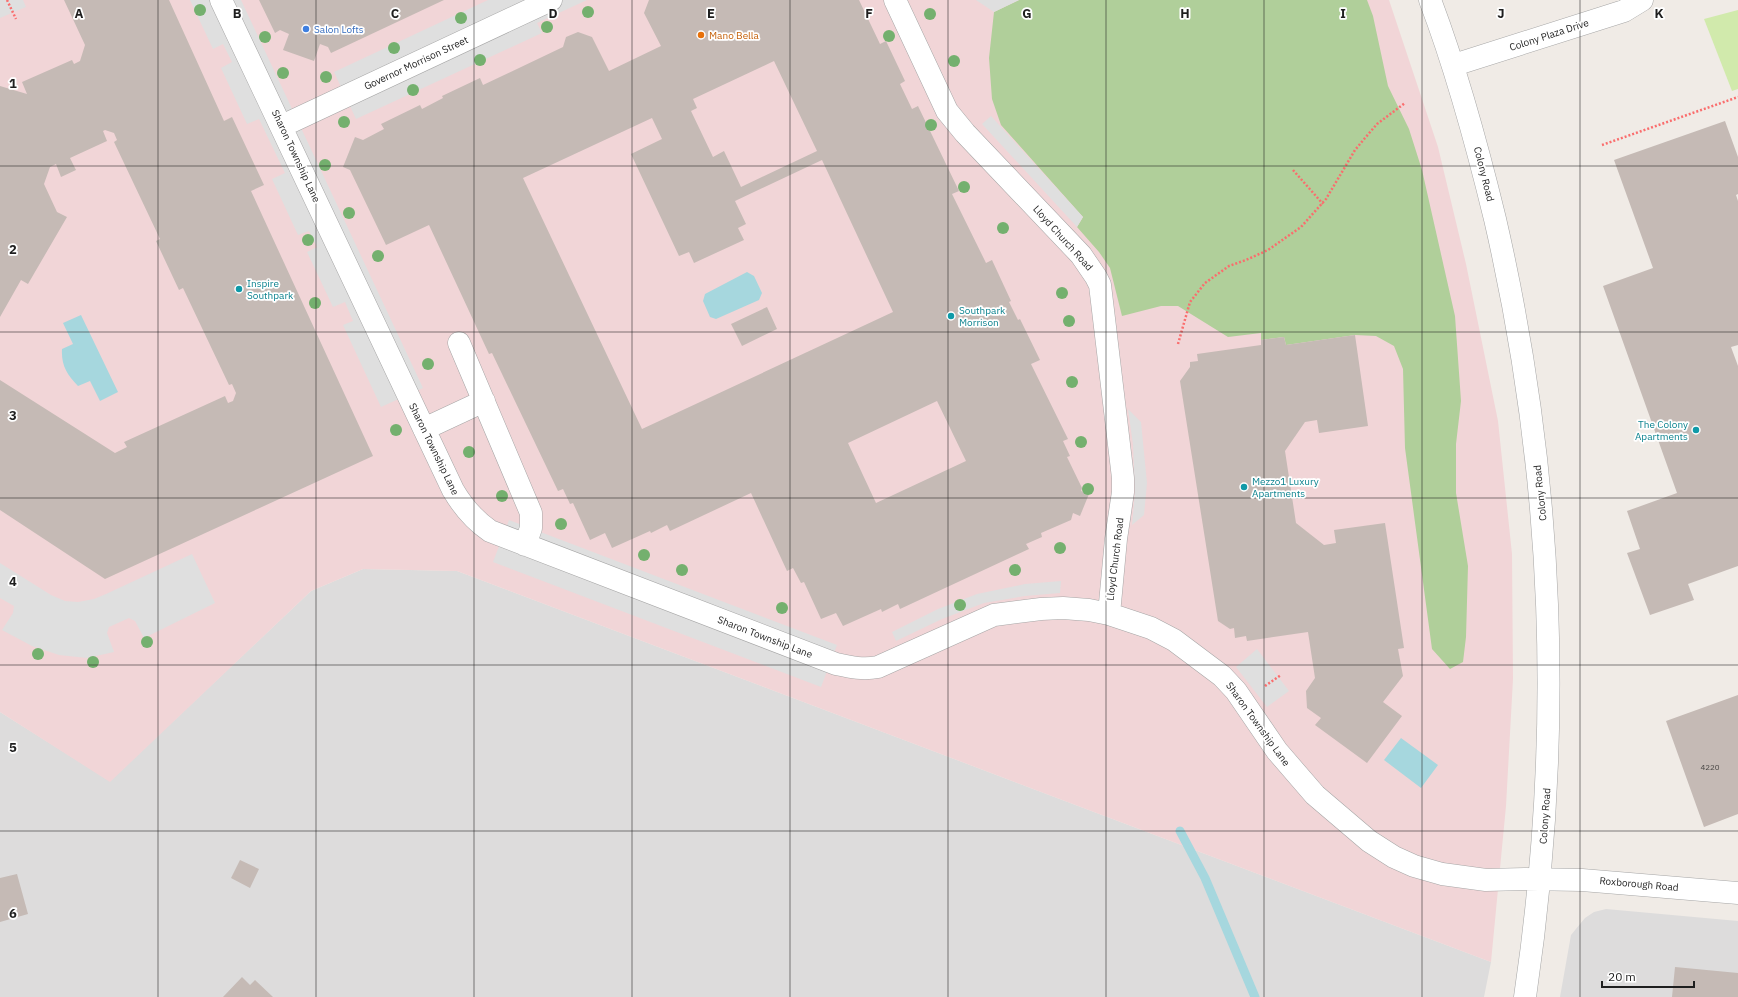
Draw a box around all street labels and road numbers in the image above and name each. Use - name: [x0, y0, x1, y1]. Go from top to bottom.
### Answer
- street label: Colony Plaza Drive: [1508, 16, 1591, 54]
- street label: Governor Morrison Street: [362, 33, 471, 93]
- street label: Sharon Township Lane: [269, 108, 323, 205]
- street label: Colony Road: [1471, 145, 1497, 203]
- street label: Lloyd Church Road: [1030, 203, 1096, 273]
- street label: Sharon Township Lane: [406, 401, 462, 498]
- street label: Colony Road: [1531, 464, 1549, 522]
- street label: Lloyd Church Road: [1103, 517, 1127, 601]
- street label: Sharon Township Lane: [716, 613, 815, 661]
- street label: Sharon Township Lane: [1223, 679, 1293, 769]
- street label: Colony Road: [1537, 788, 1553, 844]
- street label: Roxborough Road: [1599, 874, 1679, 894]

